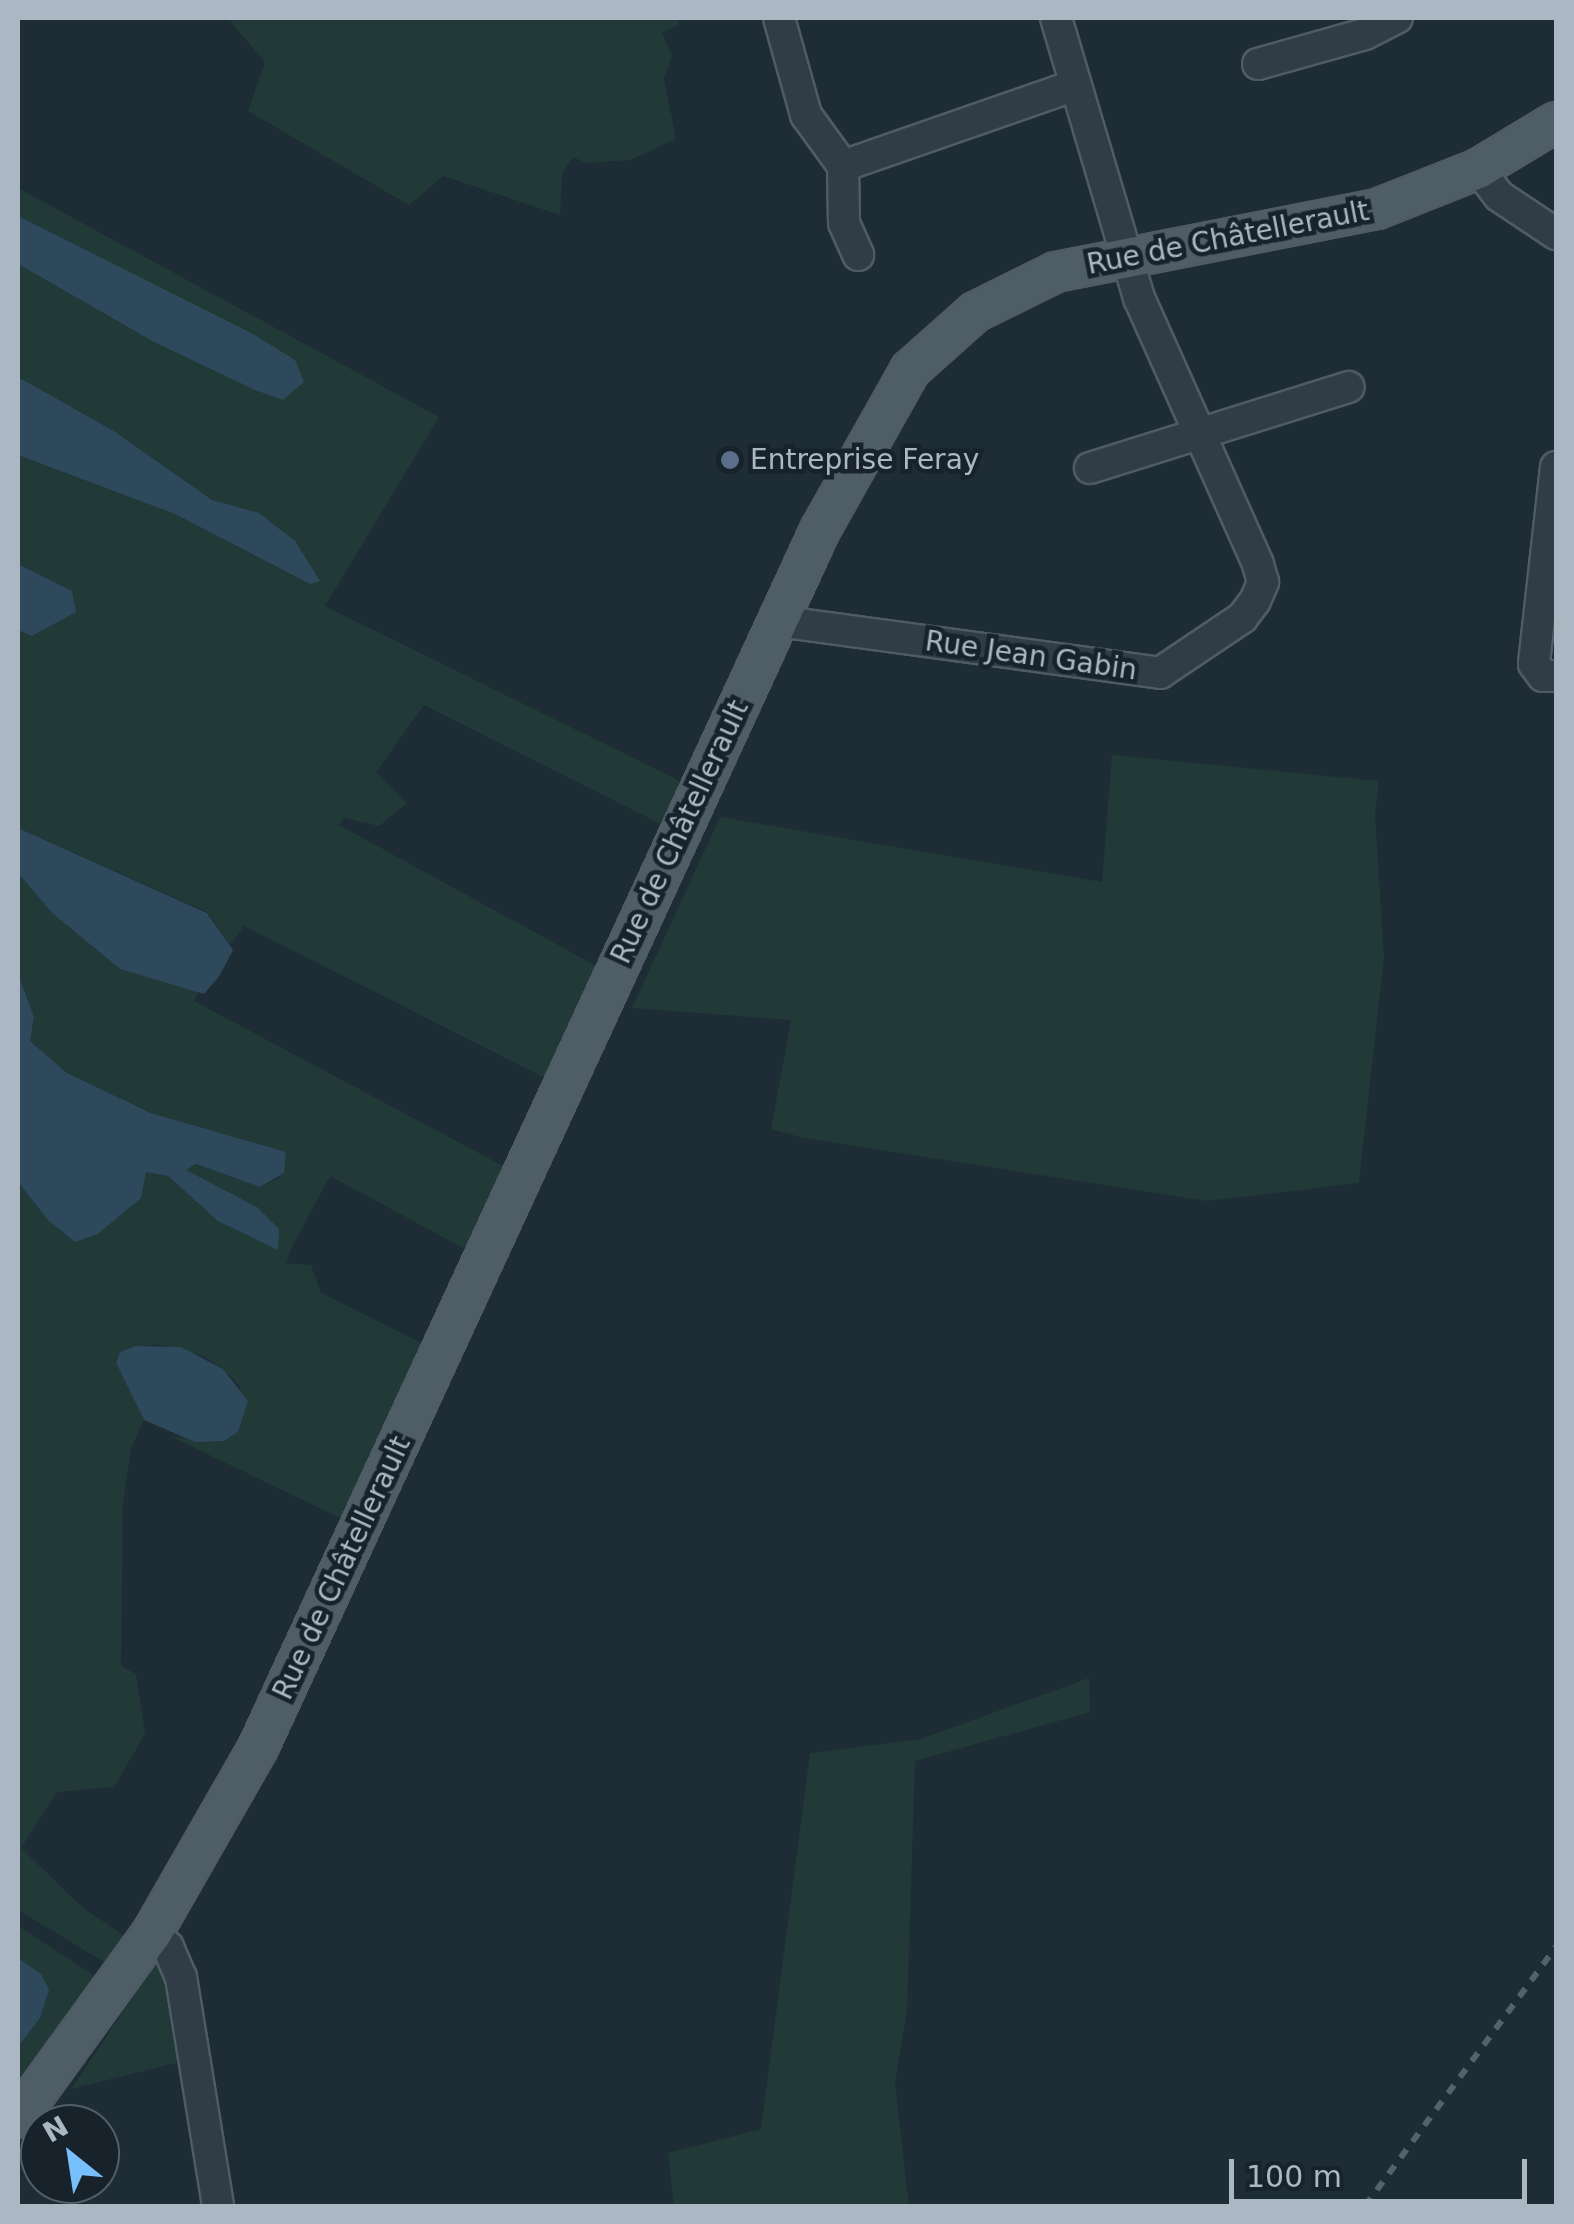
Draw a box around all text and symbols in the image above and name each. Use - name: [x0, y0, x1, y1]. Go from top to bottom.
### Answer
- street label: Rue de Châtellerault: [1084, 194, 1372, 282]
- place label: Entreprise Feray: [750, 443, 979, 477]
- marker: Entreprise Feray: [719, 449, 741, 471]
- street label: Rue Jean Gabin: [923, 625, 1139, 687]
- street label: Rue de Châtellerault: [604, 695, 756, 969]
- street label: Rue de Châtellerault: [266, 1431, 418, 1705]
- north arrow: [20, 2104, 120, 2204]
- text: N: [37, 2109, 74, 2149]
- scale bar: [1234, 2139, 1532, 2201]
- text: 100 m: [1246, 2159, 1342, 2194]

